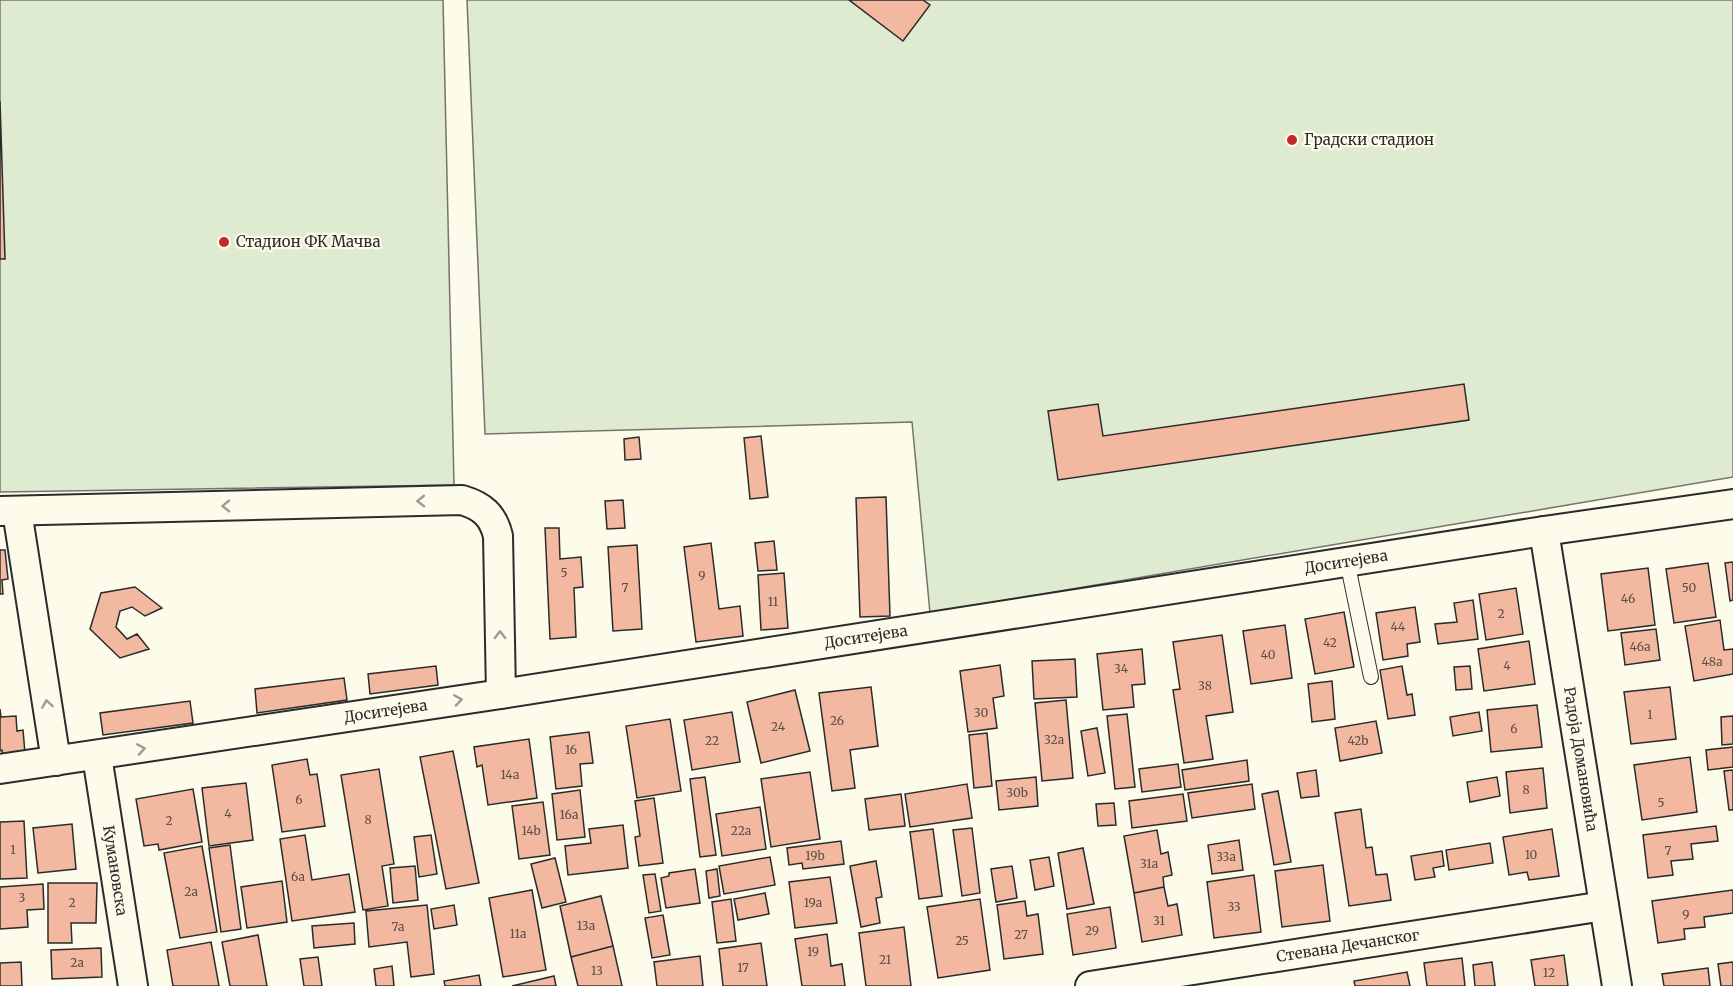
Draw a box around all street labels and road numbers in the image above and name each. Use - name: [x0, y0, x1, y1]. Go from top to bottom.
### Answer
- street label: Доситејева: [1303, 546, 1389, 577]
- street label: Доситејева: [823, 621, 909, 652]
- street label: Радоја Домановића: [1560, 685, 1602, 833]
- street label: Доситејева: [343, 695, 429, 726]
- street label: Кумановска: [99, 824, 132, 917]
- street label: Стевана Дечанског: [1275, 925, 1421, 966]

